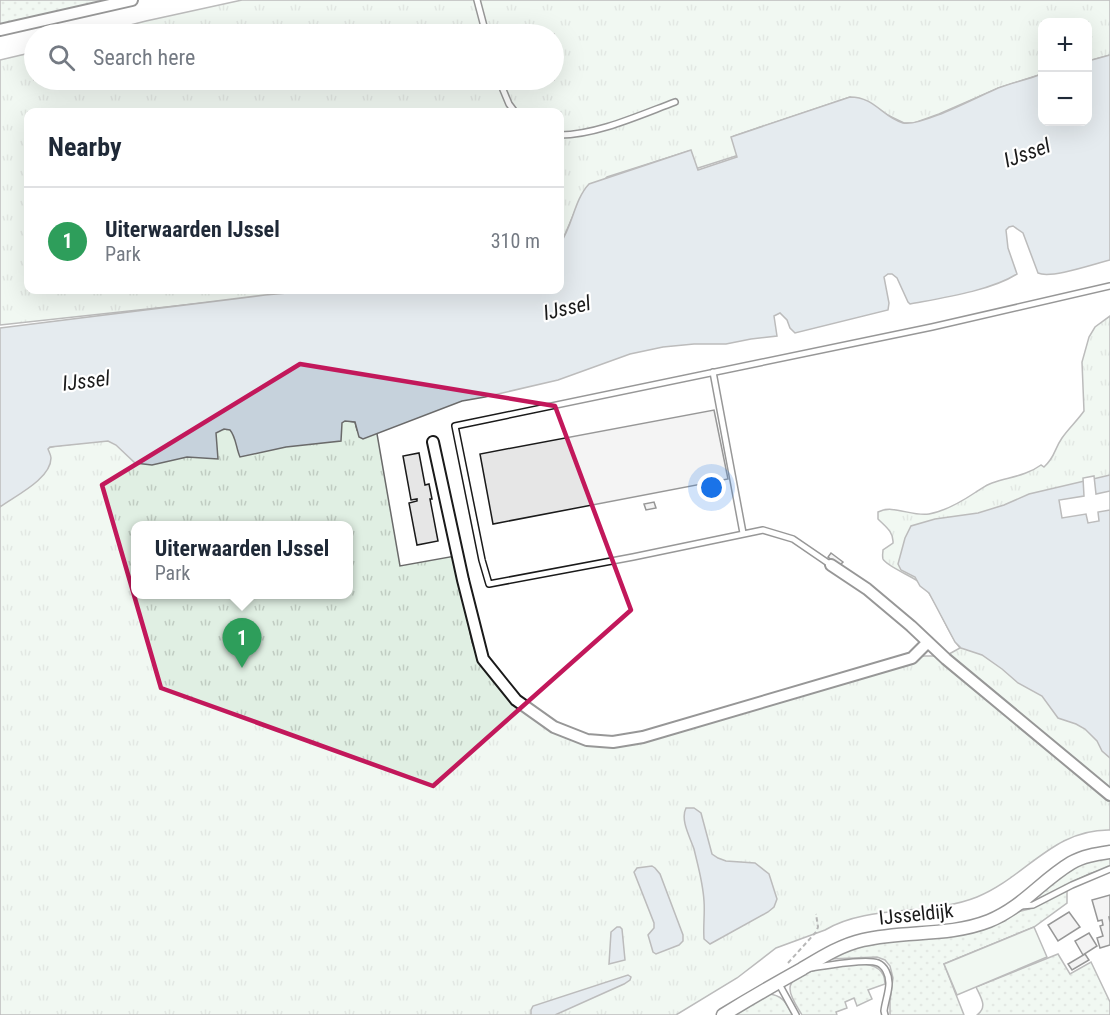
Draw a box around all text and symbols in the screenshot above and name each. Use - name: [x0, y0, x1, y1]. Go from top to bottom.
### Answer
- map controls: [1038, 18, 1092, 126]
- button: +: [1038, 18, 1092, 72]
- search box: [24, 24, 564, 90]
- icon: search: [45, 41, 78, 74]
- text: Search here: [93, 45, 195, 70]
- button: −: [1038, 72, 1092, 126]
- text: Nearby: [48, 132, 122, 162]
- water label: IJssel: [1000, 133, 1054, 172]
- text: Uiterwaarden IJssel: [105, 217, 280, 242]
- text: 1: [62, 229, 73, 253]
- text: 310 m: [491, 229, 540, 253]
- text: Park: [105, 242, 141, 266]
- water label: IJssel: [541, 291, 593, 325]
- water label: IJssel: [61, 366, 111, 396]
- your location: [697, 473, 726, 502]
- popup: [131, 521, 353, 599]
- text: Uiterwaarden IJssel: [155, 536, 329, 561]
- text: Park: [155, 561, 190, 585]
- pin: 1: [222, 618, 262, 668]
- street label: IJsseldijk: [878, 898, 954, 930]

